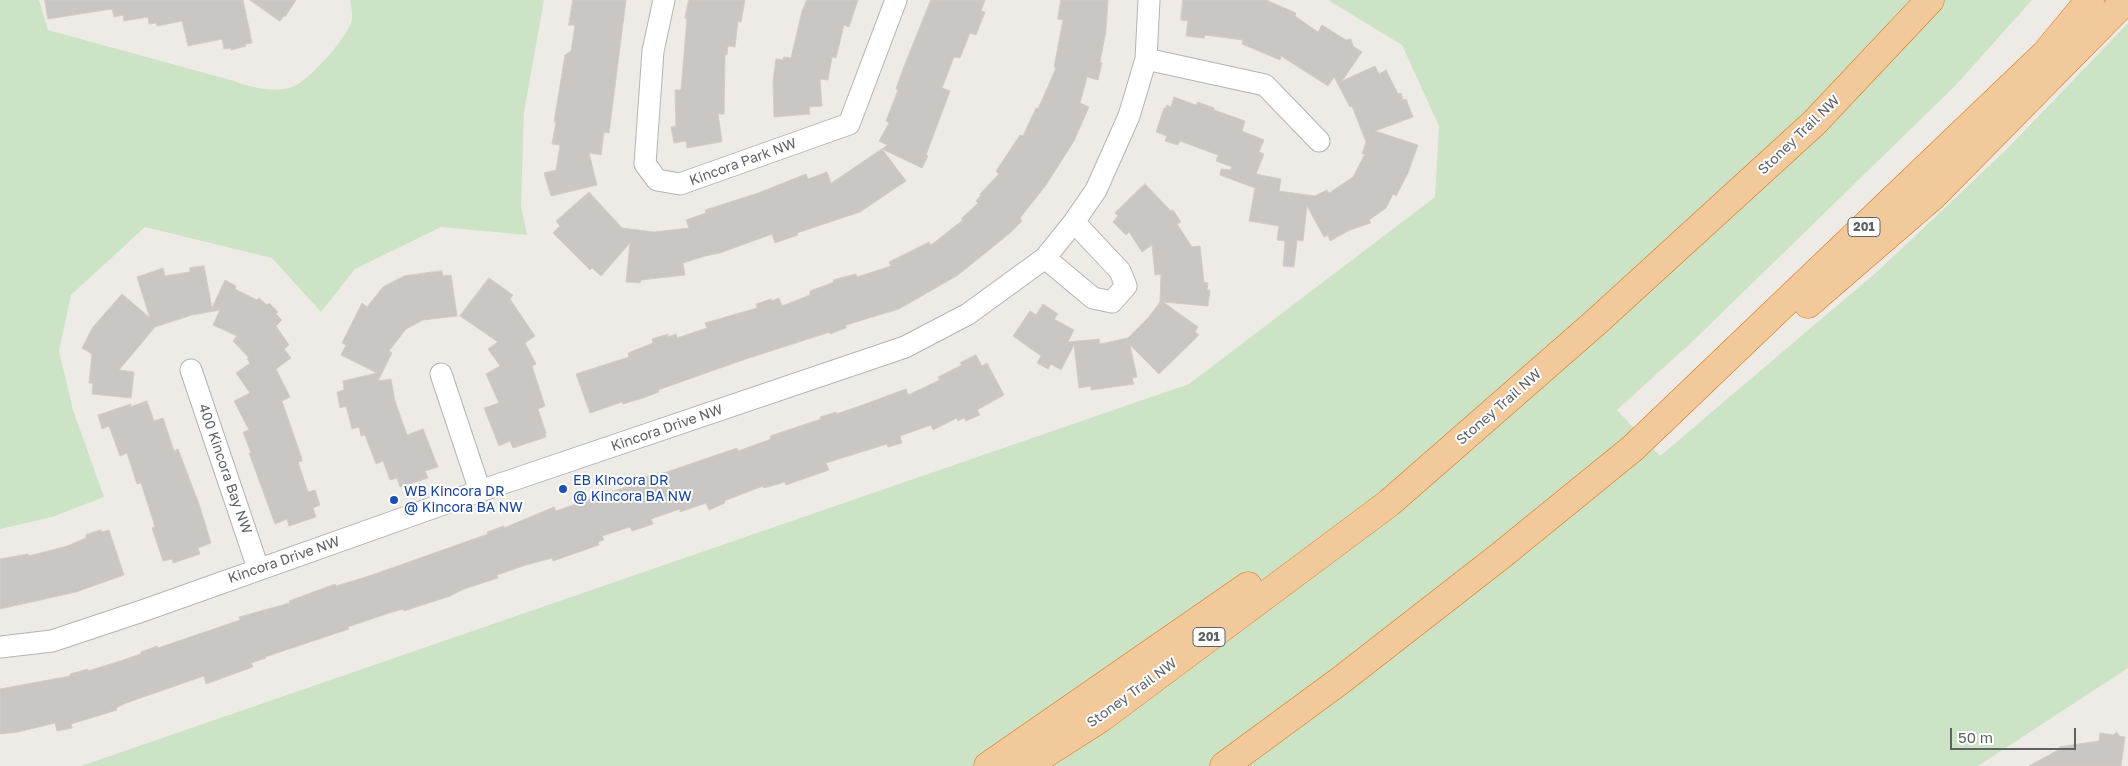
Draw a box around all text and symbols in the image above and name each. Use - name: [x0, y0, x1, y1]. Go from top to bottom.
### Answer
- street label: Stoney Trail NW: [1755, 92, 1843, 178]
- street label: Kincora Park NW: [687, 135, 799, 189]
- road number: 201: [1848, 218, 1880, 236]
- street label: Stoney Trail NW: [1453, 366, 1545, 448]
- street label: Kincora Drive NW: [609, 401, 725, 455]
- street label: 400 Kincora Bay NW: [195, 402, 255, 536]
- place label: EB Kincora DR @ Kincora BA NW: [573, 473, 692, 506]
- marker: EB Kincora DR @ Kincora BA NW: [557, 483, 569, 495]
- place label: WB Kincora DR @ Kincora BA NW: [404, 484, 523, 516]
- marker: WB Kincora DR @ Kincora BA NW: [388, 494, 400, 506]
- street label: Kincora Drive NW: [226, 533, 342, 587]
- road number: 201: [1193, 628, 1225, 646]
- street label: Stoney Trail NW: [1084, 655, 1180, 731]
- scale bar: [1953, 718, 2079, 750]
- text: 50 m: [1958, 728, 1993, 746]

